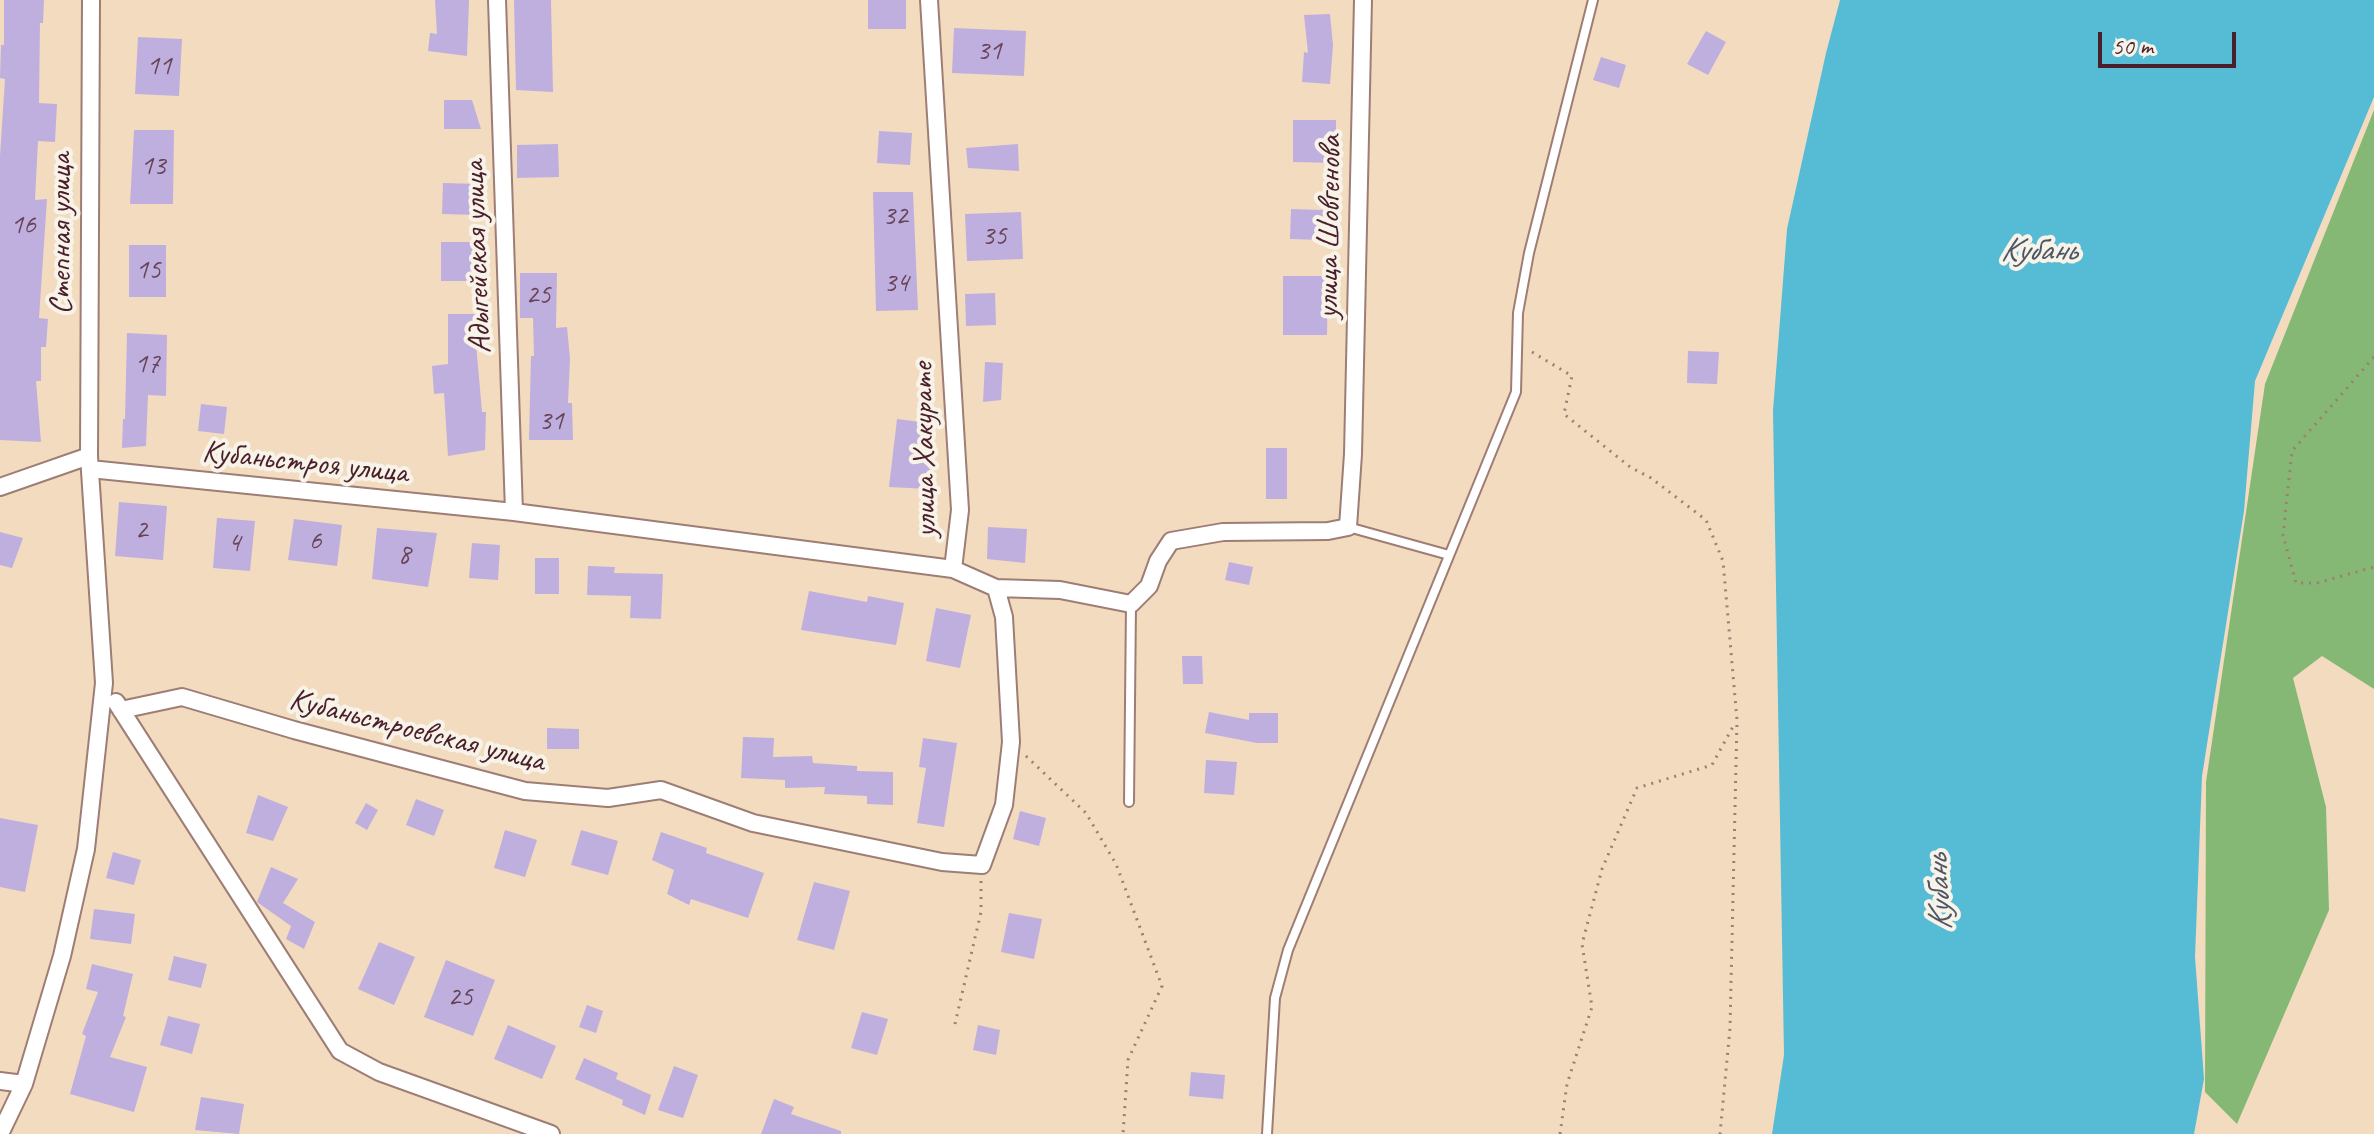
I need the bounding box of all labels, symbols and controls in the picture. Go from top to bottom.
scale bar [2102,16,2240,66]
text: 50 m [2112,31,2153,61]
house number: 31 [976,35,1002,69]
house number: 11 [146,50,172,84]
street label: улица Шовгенова [1309,135,1351,319]
house number: 13 [140,150,166,184]
street label: Степная улица [43,153,81,315]
street label: Адыгейская улица [455,160,501,354]
house number: 32 [882,200,908,234]
house number: 16 [10,209,36,243]
house number: 35 [981,220,1007,254]
water label: Кубань [2000,231,2076,271]
house number: 15 [135,254,161,288]
house number: 34 [883,267,909,301]
house number: 25 [525,279,551,313]
house number: 17 [134,348,160,382]
street label: улица Хакурате [904,362,946,538]
house number: 31 [538,405,564,439]
street label: Кубаньстроя улица [200,433,410,493]
house number: 2 [135,514,147,548]
house number: 6 [309,525,321,559]
house number: 4 [228,527,240,561]
house number: 8 [398,539,410,573]
street label: Кубаньстроевская улица [285,681,549,781]
water label: Кубань [1918,854,1962,932]
house number: 25 [447,981,473,1015]

